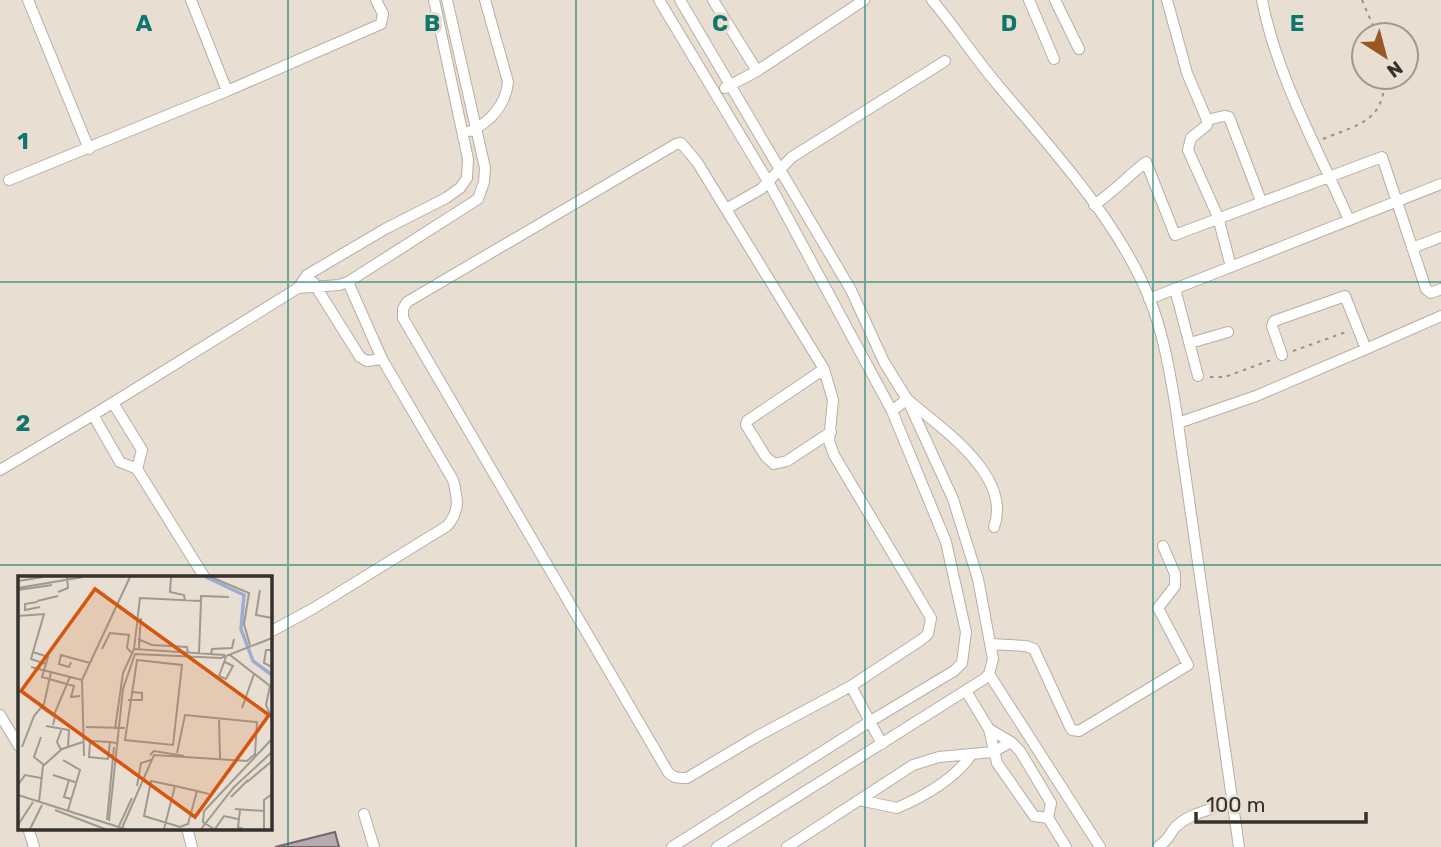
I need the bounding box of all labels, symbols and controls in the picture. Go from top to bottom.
text: A [136,9,153,37]
text: B [424,9,440,37]
text: C [712,9,728,37]
text: D [1001,9,1017,37]
text: E [1290,9,1304,37]
north arrow [1350,21,1420,91]
text: N [1382,56,1407,83]
text: 1 [17,127,29,155]
text: 2 [16,409,30,437]
inset map [18,576,271,830]
scale bar [1196,780,1366,824]
text: 100 m [1206,792,1265,817]

